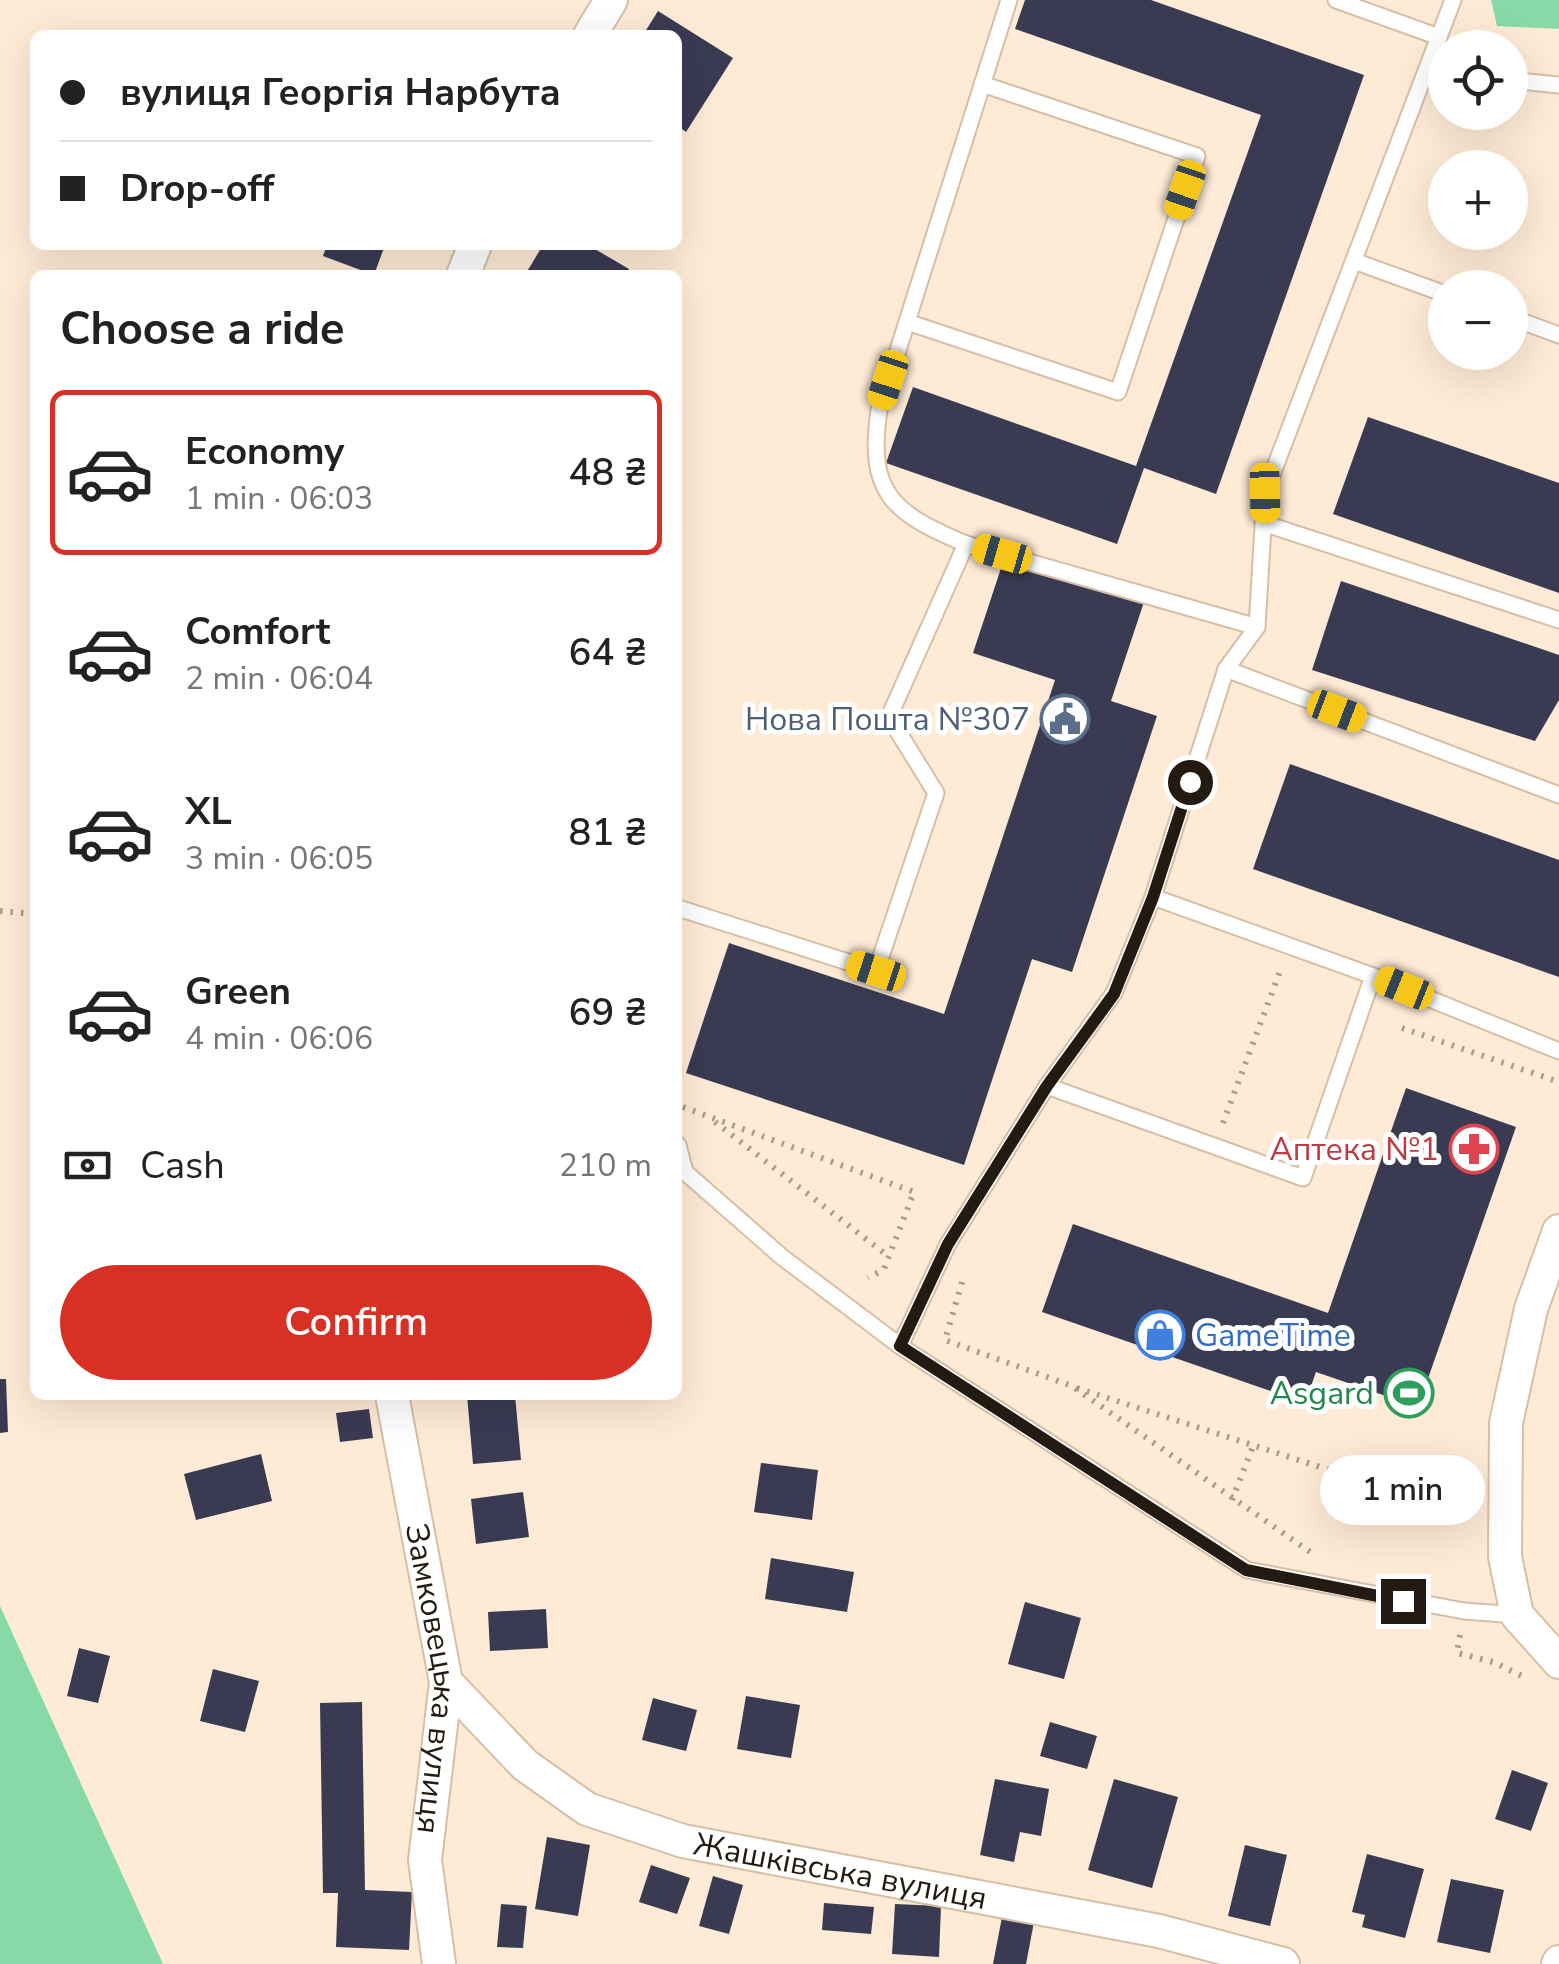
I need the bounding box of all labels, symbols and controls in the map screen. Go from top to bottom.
map controls [1428,30,1528,370]
button: locate [1428,30,1528,130]
text: вулиця Георгія Нарбута [120,67,561,118]
button: + [1428,150,1528,250]
car [1161,157,1209,223]
text: Drop-off [120,163,274,214]
button: − [1428,270,1528,370]
text: Choose a ride [60,299,345,360]
car [864,347,912,413]
text: Economy [185,426,344,477]
icon: car [65,428,155,518]
text: 48 ₴ [569,447,647,498]
car [1249,463,1281,523]
text: 1 min · 06:03 [185,477,373,520]
car [969,531,1035,577]
text: Comfort [185,606,330,657]
icon: car [65,608,155,698]
text: 64 ₴ [569,627,647,678]
text: 2 min · 06:04 [185,657,373,700]
car [1304,686,1370,736]
public building icon: Нова Пошта №307 [1039,693,1091,745]
place label: Нова Пошта №307 [745,698,1030,741]
route start [1168,760,1213,805]
text: XL [185,786,232,837]
icon: car [65,788,155,878]
text: 81 ₴ [569,807,647,858]
text: 3 min · 06:05 [185,837,373,880]
car [843,947,909,995]
car [1371,963,1437,1013]
text: Green [185,966,291,1017]
icon: car [65,968,155,1058]
text: 69 ₴ [569,987,647,1038]
text: 4 min · 06:06 [185,1017,373,1060]
pharmacy icon: Аптека №1 [1448,1123,1500,1175]
place label: Аптека №1 [1269,1128,1439,1171]
icon: cash [60,1138,115,1193]
text: Cash [140,1140,225,1191]
text: 210 m [559,1144,652,1187]
button: Confirm [60,1265,652,1380]
shop icon: GameTime [1134,1309,1186,1361]
place label: GameTime [1195,1314,1351,1357]
sports icon: Asgard [1383,1367,1435,1419]
place label: Asgard [1270,1372,1374,1415]
callout: 1 min [1320,1456,1486,1526]
text: 1 min [1362,1468,1443,1511]
street label: Замковецька вулиця [395,1520,467,1836]
route end [1381,1579,1426,1624]
street label: Жашківська вулиця [690,1823,990,1920]

